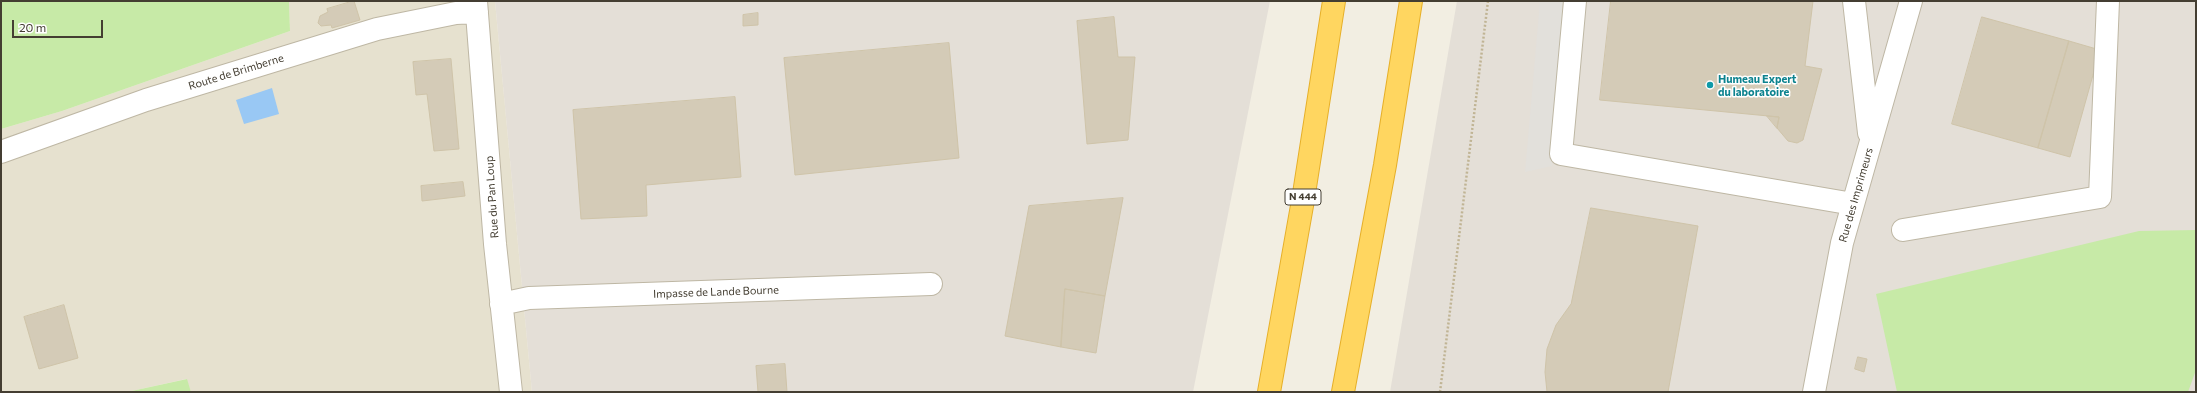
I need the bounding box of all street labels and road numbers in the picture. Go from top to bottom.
street label: Route de Brimberne [187,51,285,93]
street label: Rue des Imprimeurs [1836,146,1876,244]
street label: Rue du Pan Loup [483,155,501,239]
road number: N 444 [1285,189,1321,205]
street label: Impasse de Lande Bourne [653,283,779,301]

